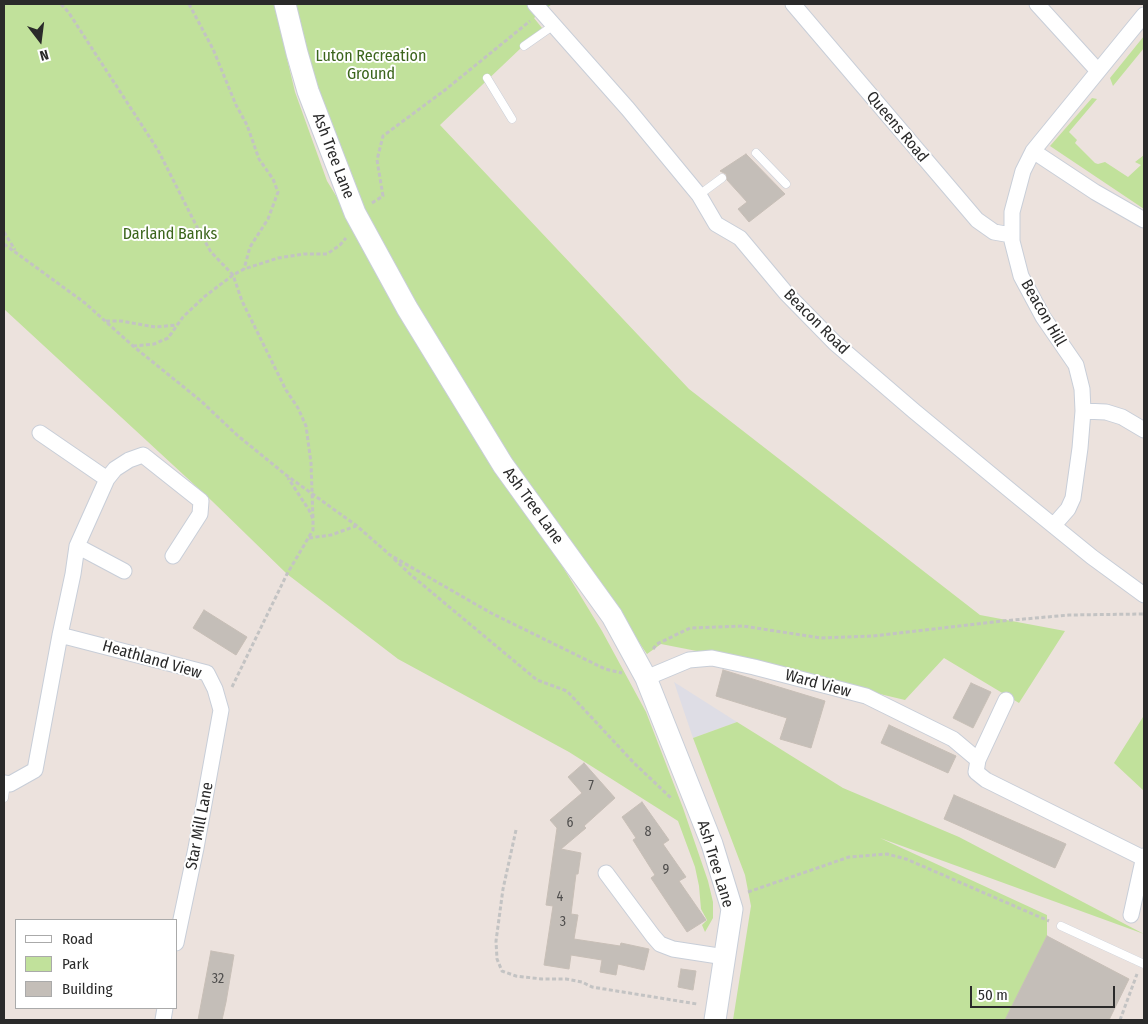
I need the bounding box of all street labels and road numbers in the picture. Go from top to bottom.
street label: Queens Road [862,88,932,166]
street label: Ash Tree Lane [308,110,358,202]
street label: Beacon Hill [1016,276,1070,350]
street label: Beacon Road [779,285,853,359]
street label: Ash Tree Lane [499,464,567,548]
street label: Heathland View [100,637,204,683]
street label: Ward View [783,666,853,702]
street label: Star Mill Lane [182,780,218,872]
street label: Ash Tree Lane [693,818,737,910]

